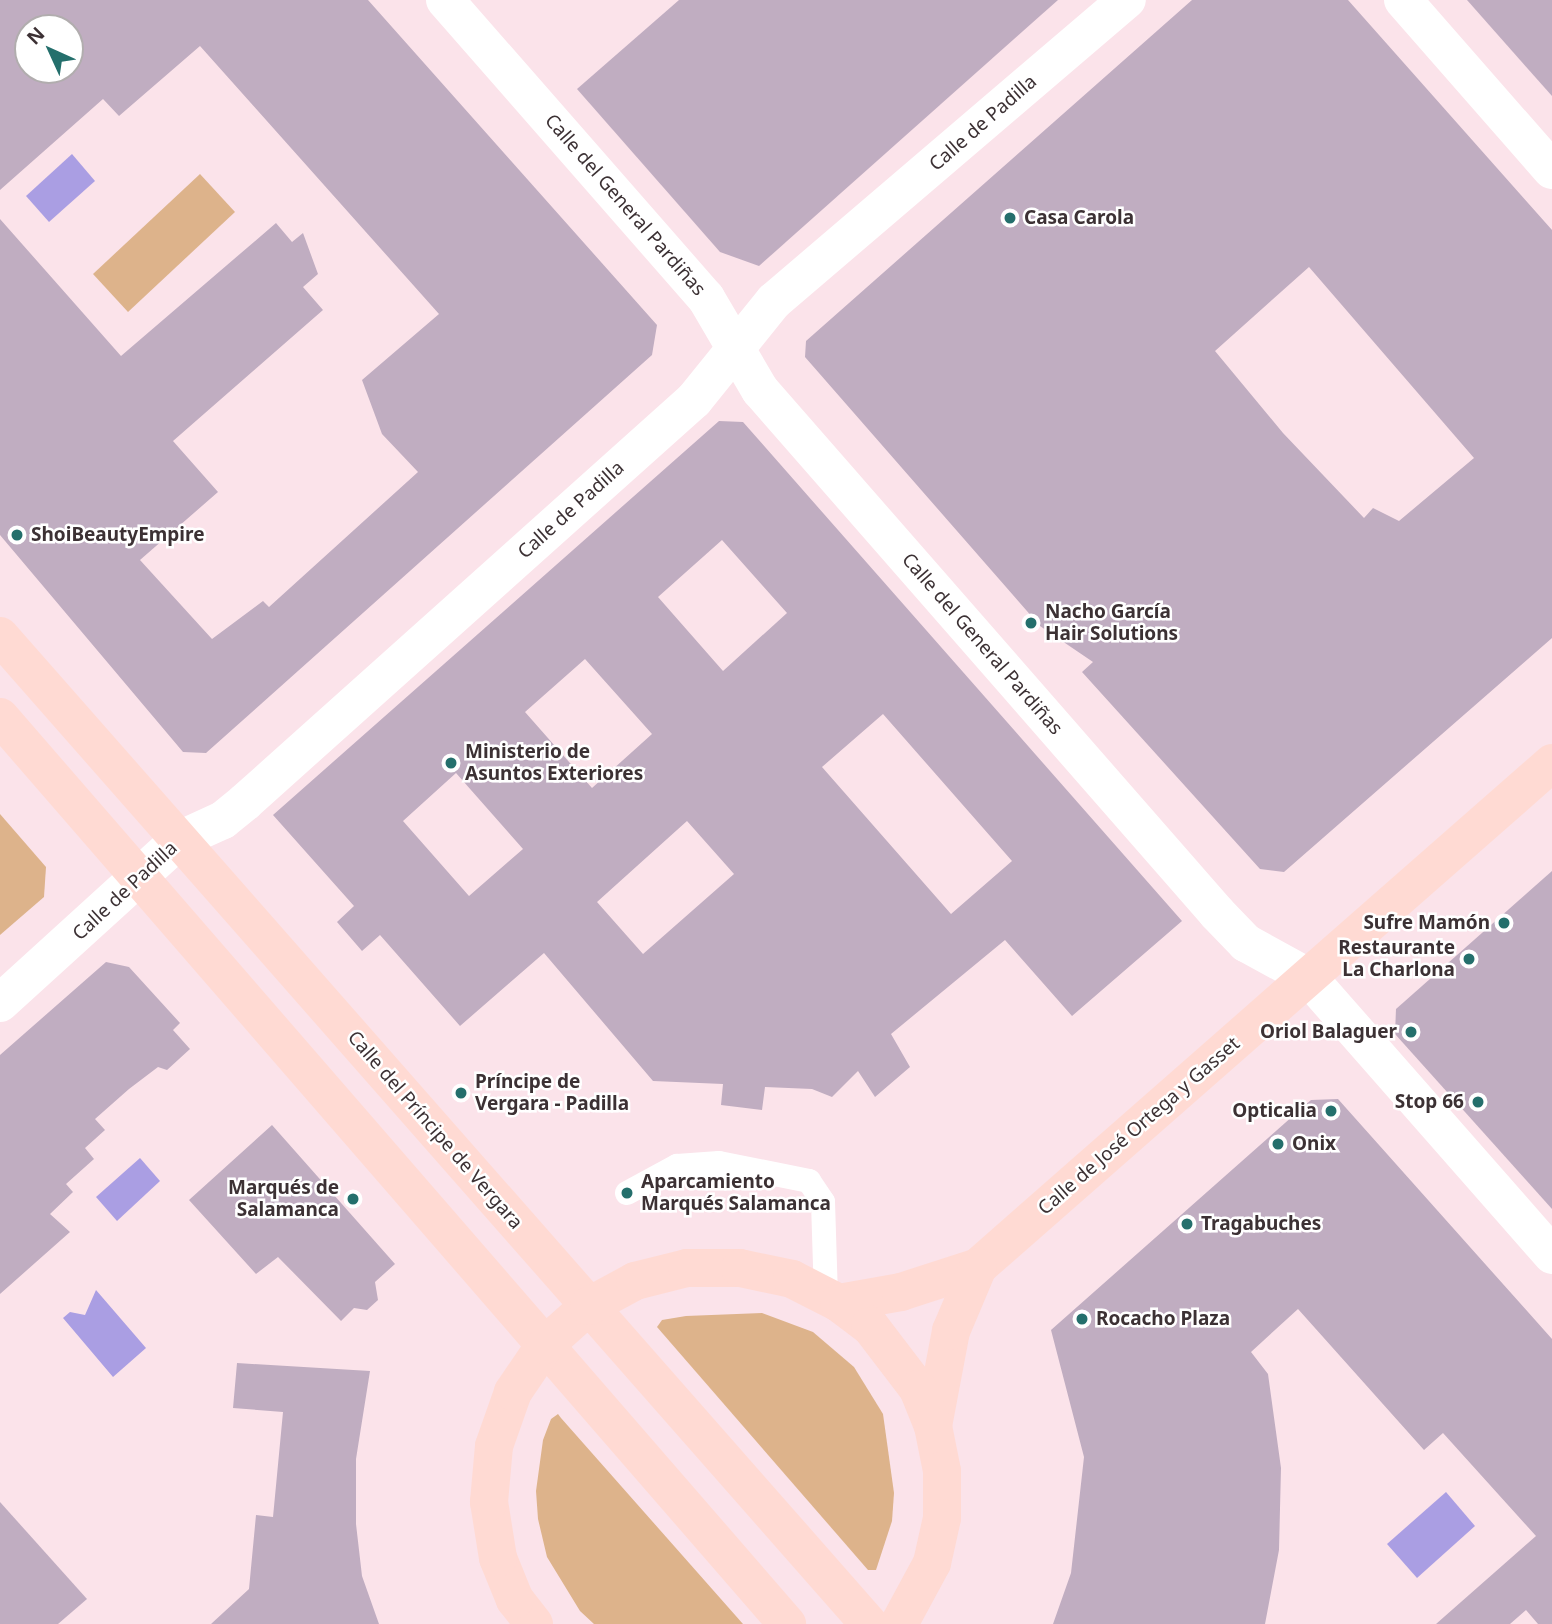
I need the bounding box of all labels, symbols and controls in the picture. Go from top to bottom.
north arrow [14,14,84,84]
text: N [21,21,50,50]
street label: Calle de Padilla [925,70,1041,176]
street label: Calle del General Pardiñas [540,110,710,300]
place label: Casa Carola [1024,207,1134,229]
marker: Casa Carola [1002,210,1018,226]
street label: Calle de Padilla [513,456,629,564]
place label: ShoiBeautyEmpire [31,524,204,546]
marker: ShoiBeautyEmpire [9,527,25,543]
street label: Calle del General Pardiñas [897,549,1067,739]
place label: Nacho García Hair Solutions [1045,601,1178,645]
marker: Nacho García Hair Solutions [1023,615,1039,631]
place label: Ministerio de Asuntos Exteriores [465,741,643,785]
marker: Ministerio de Asuntos Exteriores [443,755,459,771]
street label: Calle de Padilla [68,837,182,945]
place label: Sufre Mamón [1363,912,1490,934]
marker: Sufre Mamón [1496,915,1512,931]
place label: Restaurante La Charlona [1338,937,1455,981]
marker: Restaurante La Charlona [1461,951,1477,967]
place label: Oriol Balaguer [1260,1021,1397,1043]
marker: Oriol Balaguer [1403,1024,1419,1040]
street label: Calle del Príncipe de Vergara [343,1026,527,1234]
street label: Calle de José Ortega y Gasset [1034,1032,1244,1220]
place label: Príncipe de Vergara - Padilla [475,1071,629,1115]
marker: Príncipe de Vergara - Padilla [453,1085,469,1101]
place label: Stop 66 [1395,1091,1464,1113]
marker: Stop 66 [1470,1094,1486,1110]
place label: Opticalia [1232,1100,1317,1122]
marker: Opticalia [1323,1103,1339,1119]
place label: Onix [1292,1133,1336,1155]
marker: Onix [1270,1136,1286,1152]
place label: Aparcamiento Marqués Salamanca [641,1171,831,1215]
place label: Marqués de Salamanca [228,1177,339,1221]
marker: Aparcamiento Marqués Salamanca [619,1185,635,1201]
marker: Marqués de Salamanca [345,1191,361,1207]
place label: Tragabuches [1201,1213,1321,1235]
marker: Tragabuches [1179,1216,1195,1232]
place label: Rocacho Plaza [1096,1308,1230,1330]
marker: Rocacho Plaza [1074,1311,1090,1327]

